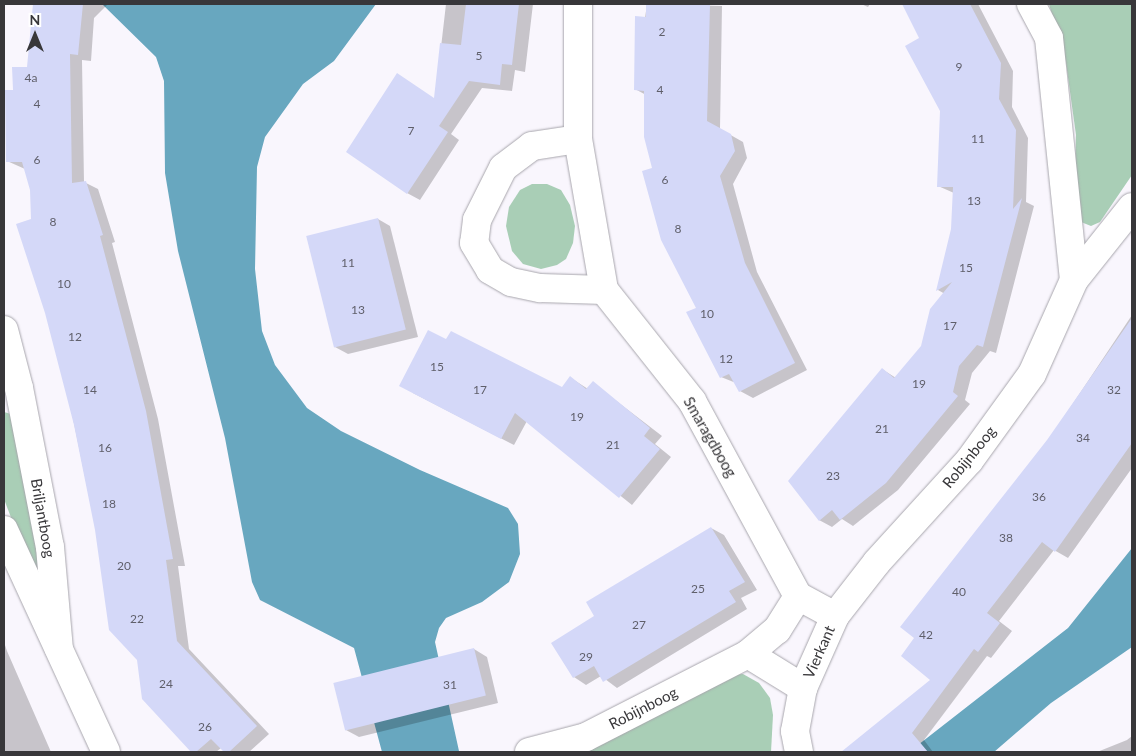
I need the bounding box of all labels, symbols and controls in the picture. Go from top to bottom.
north arrow [10,10,60,60]
text: N [30,11,40,28]
house number: 2 [659,25,665,39]
house number: 5 [476,49,482,63]
house number: 9 [956,60,962,74]
house number: 4a [25,71,37,85]
house number: 4 [657,83,663,97]
house number: 4 [34,97,40,111]
house number: 7 [408,124,414,138]
house number: 11 [971,132,985,146]
house number: 6 [34,153,40,167]
house number: 6 [662,173,668,187]
house number: 13 [967,194,981,208]
house number: 8 [50,215,56,229]
house number: 8 [675,222,681,236]
house number: 11 [341,256,355,270]
house number: 15 [959,261,973,275]
house number: 10 [57,277,71,291]
house number: 13 [351,303,365,317]
house number: 10 [700,307,714,321]
house number: 17 [943,319,957,333]
house number: 12 [68,330,82,344]
house number: 12 [719,352,733,366]
house number: 15 [430,360,444,374]
house number: 19 [912,377,926,391]
house number: 14 [83,383,97,397]
house number: 17 [473,383,487,397]
house number: 32 [1107,383,1121,397]
street label: Smaragdboog [680,394,740,480]
house number: 19 [570,410,584,424]
house number: 21 [875,422,889,436]
street label: Robijnboog [939,422,999,492]
house number: 34 [1076,431,1090,445]
house number: 21 [606,438,620,452]
house number: 16 [98,441,112,455]
house number: 23 [826,469,840,483]
street label: Briljantboog [27,477,59,559]
house number: 36 [1032,490,1046,504]
house number: 18 [102,497,116,511]
house number: 38 [999,531,1013,545]
house number: 20 [117,559,131,573]
house number: 25 [691,582,705,596]
house number: 40 [952,585,966,599]
house number: 22 [130,612,144,626]
house number: 27 [632,618,646,632]
street label: Vierkant [799,623,839,681]
house number: 42 [919,628,933,642]
house number: 29 [579,650,593,664]
house number: 24 [159,677,173,691]
house number: 31 [443,678,457,692]
street label: Robijnboog [606,683,680,733]
house number: 26 [198,720,212,734]

